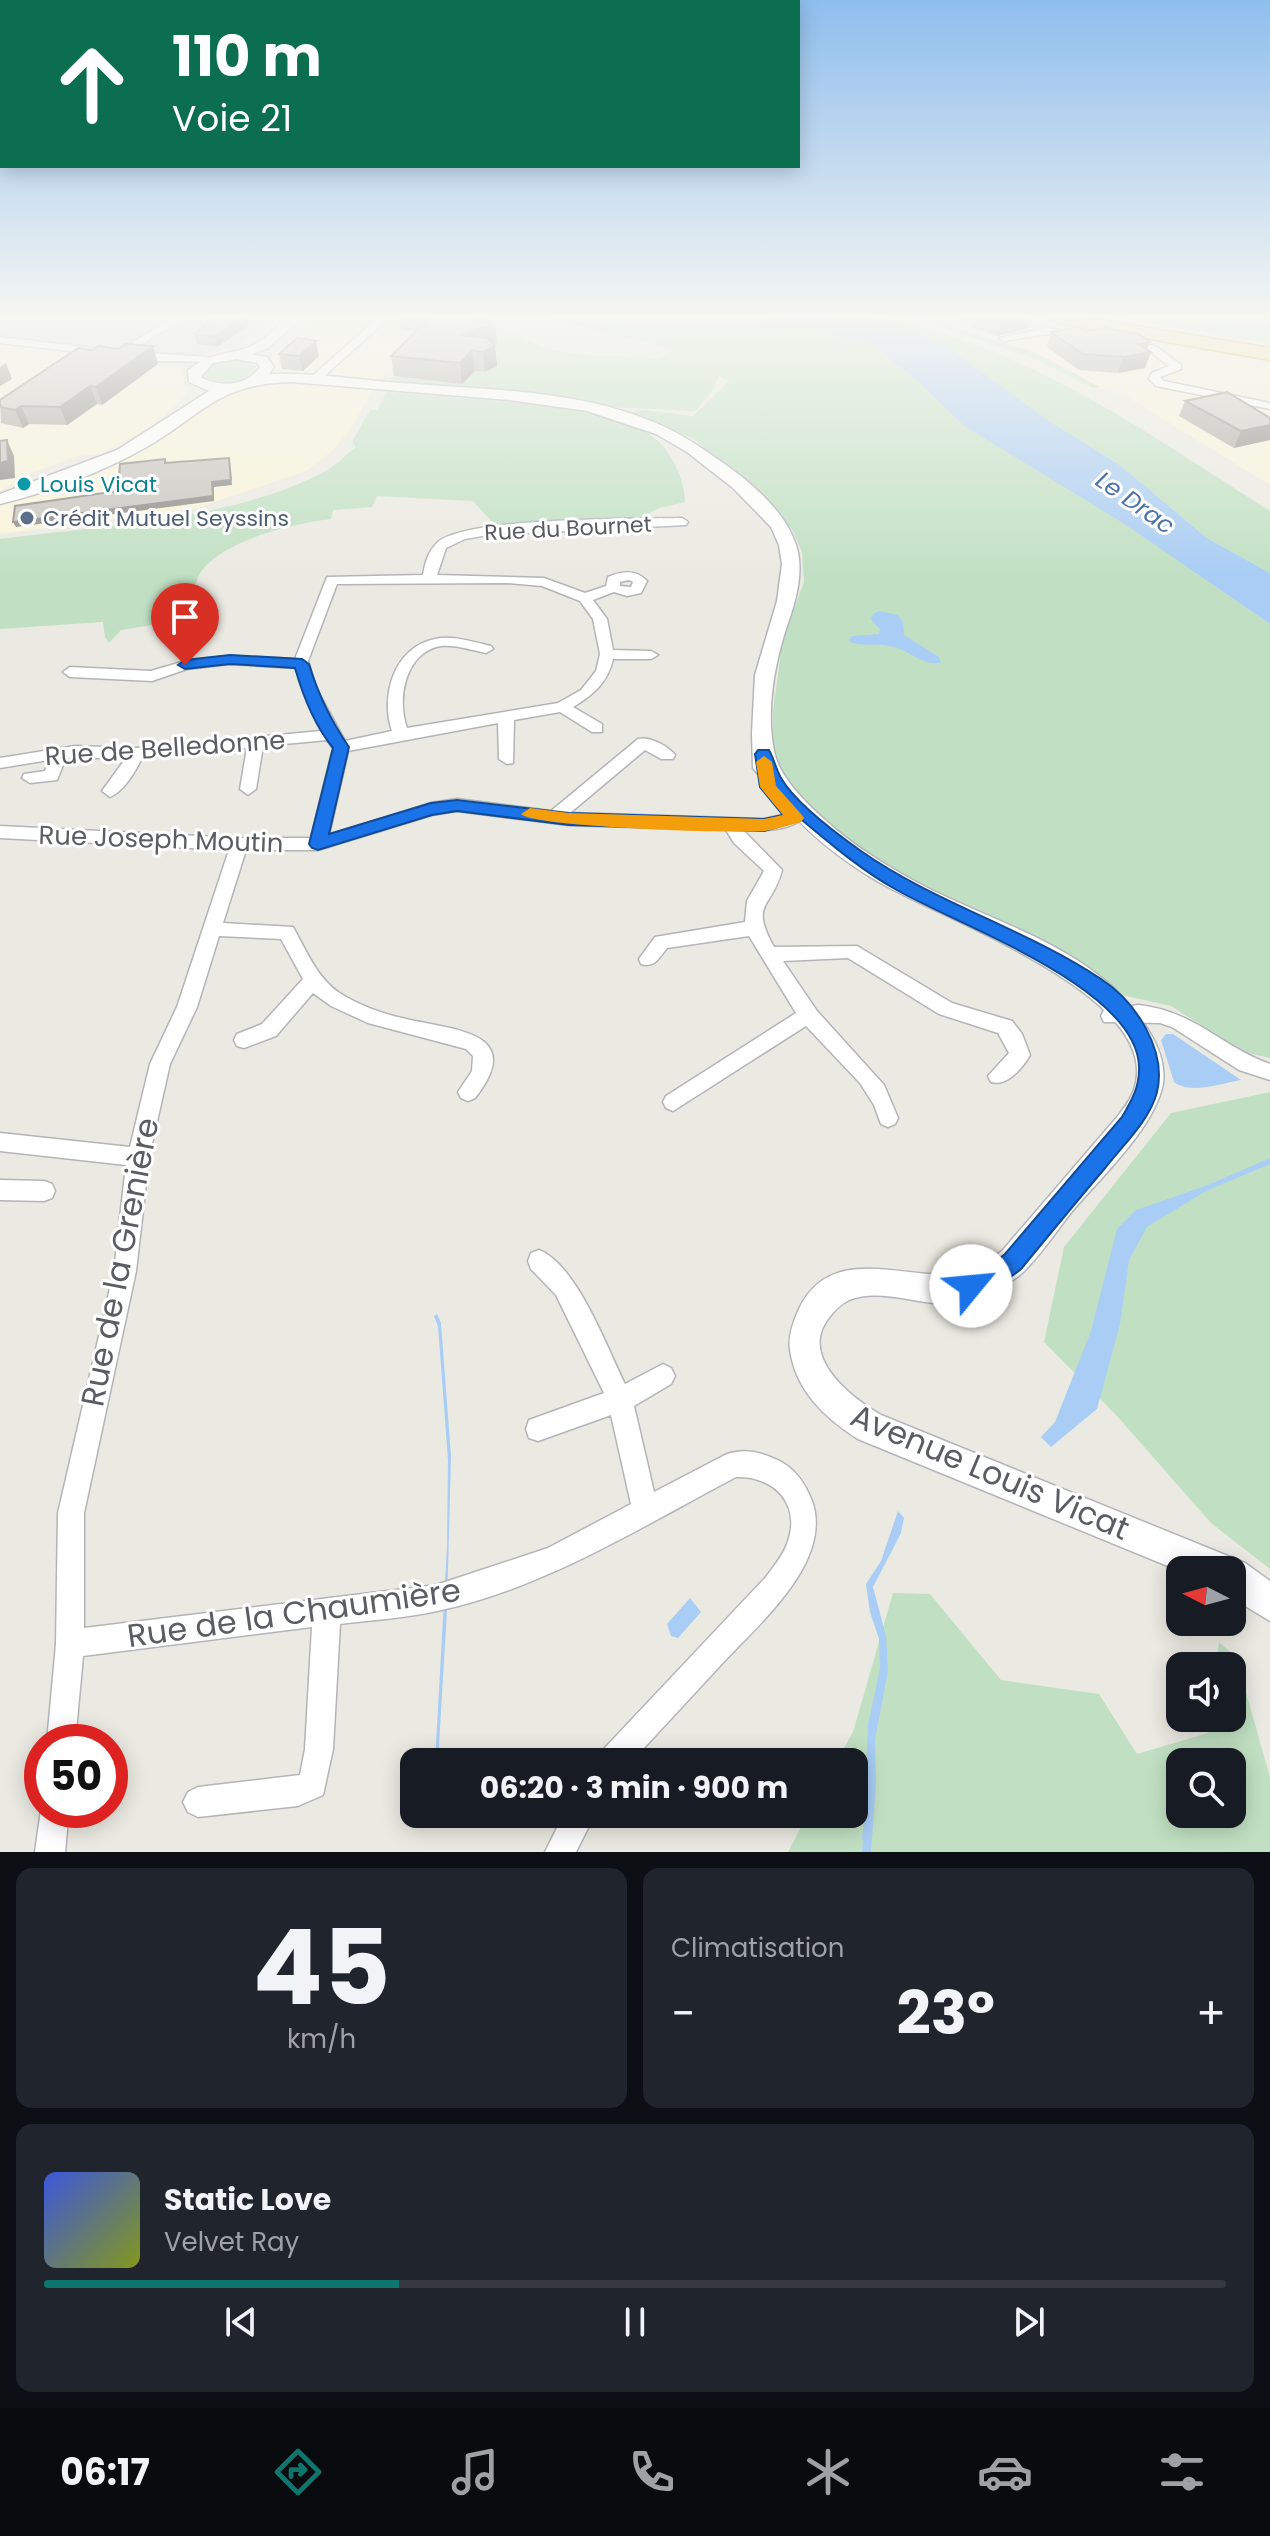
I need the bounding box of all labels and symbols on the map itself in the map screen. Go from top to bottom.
water label: Le Drac [1089,464,1181,542]
place label: Louis Vicat [40,469,157,500]
marker: Louis Vicat [15,475,33,493]
place label: Crédit Mutuel Seyssins [43,503,289,534]
marker: Crédit Mutuel Seyssins [18,509,36,527]
street label: Rue du Bournet [484,509,652,548]
pin [151,583,219,665]
street label: Rue de Belledonne [44,722,286,774]
street label: Rue Joseph Moutin [38,817,284,861]
street label: Rue de la Grenière [69,1114,170,1410]
position arrow [929,1244,1013,1328]
street label: Avenue Louis Vicat [844,1392,1137,1551]
north arrow [1166,1556,1246,1636]
street label: Rue de la Chaumière [124,1567,463,1658]
speed limit sign: 50 [24,1724,128,1828]

